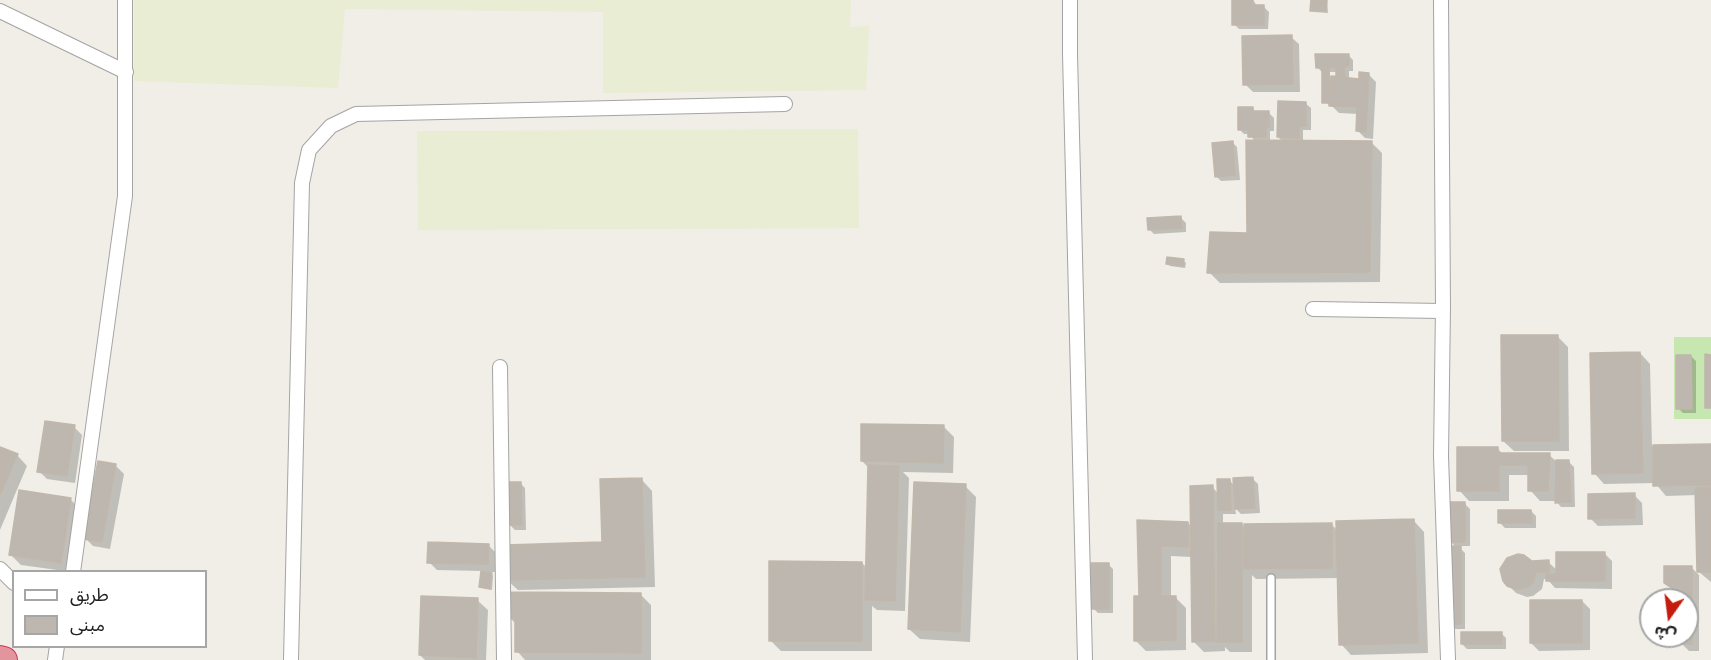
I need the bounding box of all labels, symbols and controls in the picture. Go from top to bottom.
legend [12,570,207,648]
text: طريق [70,584,109,605]
north arrow [1639,588,1699,648]
text: مبنى [70,614,105,635]
text: ش [1652,622,1678,646]

